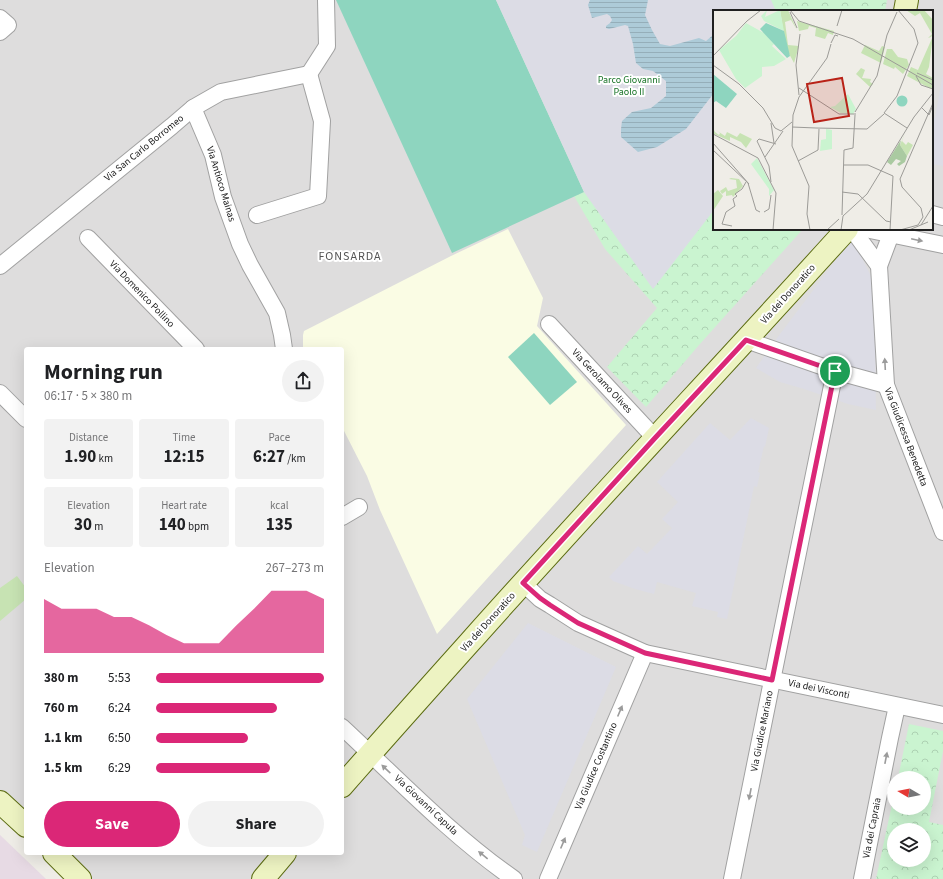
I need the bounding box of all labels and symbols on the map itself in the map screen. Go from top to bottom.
inset map [713,10,933,230]
park label: Parco Giovanni Paolo II [598,73,660,99]
street label: Via San Carlo Borromeo [101,111,187,185]
street label: Via Antioco Mainas [203,145,239,223]
one-way arrow [911,237,923,243]
district label: FONSARDA [318,248,382,265]
street label: Via Domenico Pollino [106,257,178,331]
street label: Via dei Donoratico [757,261,819,327]
street label: Via Gerolamo Olives [568,346,636,416]
pin [818,354,852,388]
one-way arrow [881,358,888,370]
street label: Via Giudicessa Benedetta [881,386,931,488]
street label: Via dei Donoratico [457,589,519,655]
street label: Via dei Visconti [787,676,851,702]
street label: Via Giudice Mariano [747,689,777,773]
one-way arrow [617,705,623,717]
street label: Via Giudice Costantino [571,720,621,812]
one-way arrow [883,752,889,765]
one-way arrow [381,764,391,773]
north arrow [887,771,931,815]
street label: Via Giovanni Capula [391,772,461,838]
one-way arrow [746,787,752,800]
street label: Via dei Capraia [859,796,885,860]
one-way arrow [560,838,566,849]
one-way arrow [477,851,488,860]

